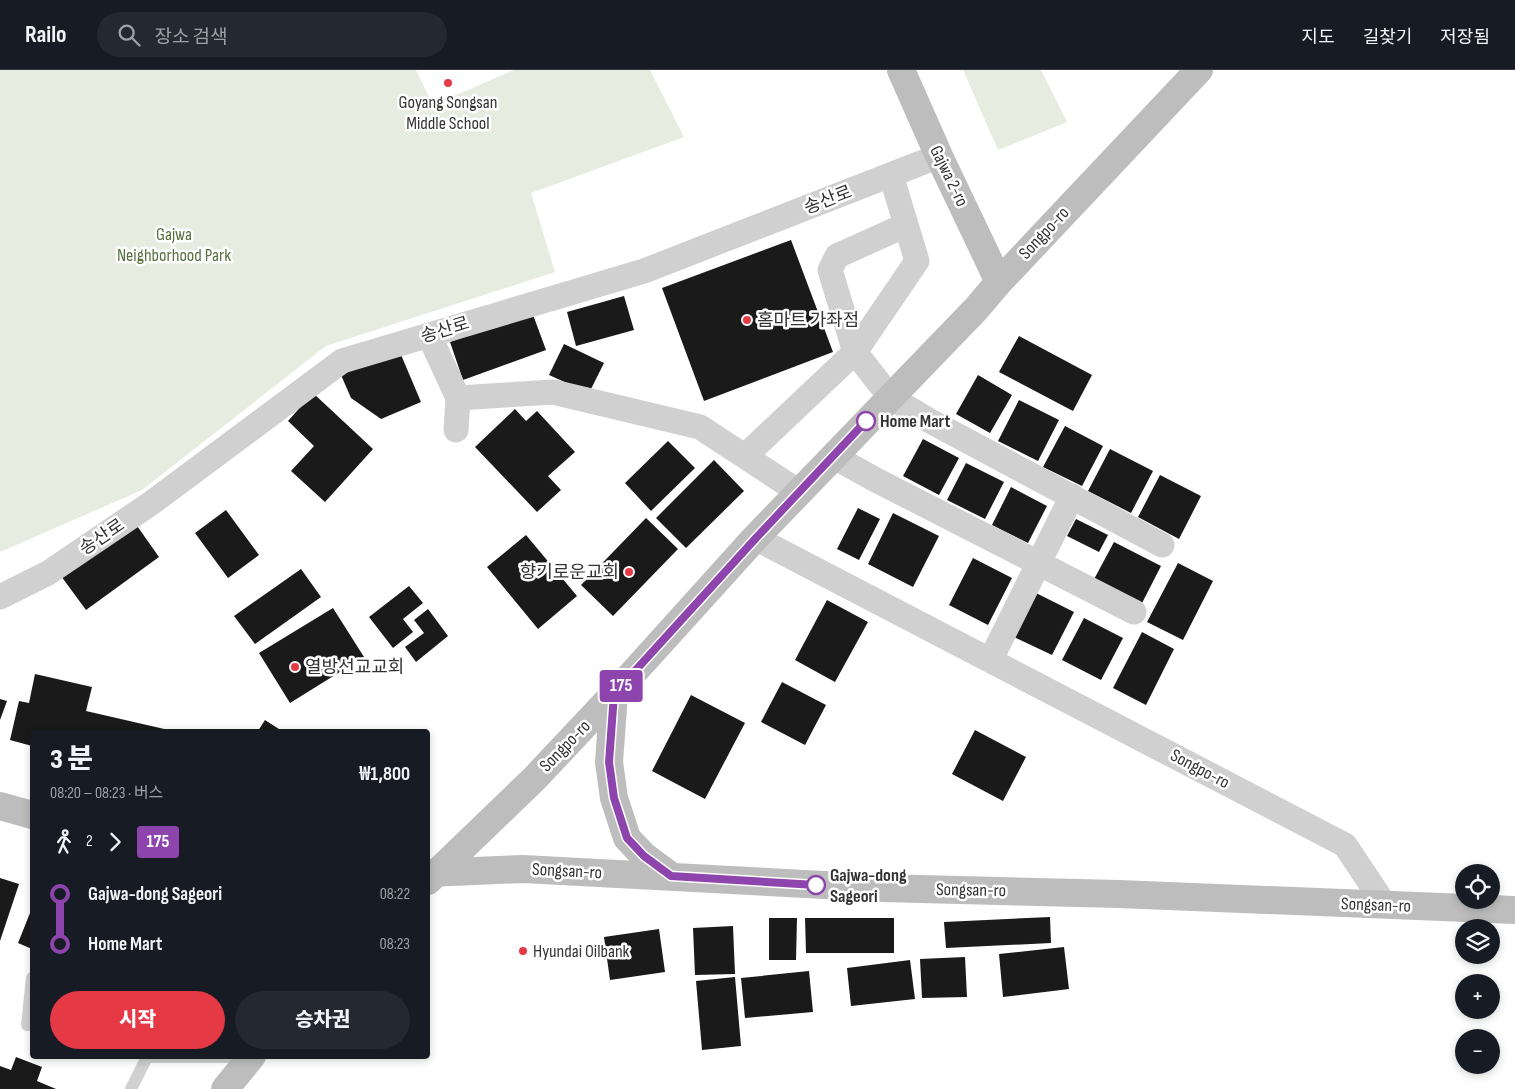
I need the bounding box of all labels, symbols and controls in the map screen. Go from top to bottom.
search box [97,12,447,57]
text: Railo [25,20,67,49]
icon: search [115,21,143,49]
text: 장소 검색 [155,26,228,49]
text: 지도 [1302,27,1335,48]
text: 길찾기 [1363,27,1412,48]
text: 저장됨 [1440,27,1490,48]
marker: Goyang Songsan Middle School [442,77,454,89]
place label: Goyang Songsan Middle School [399,92,497,134]
street label: Gajwa 2-ro [925,142,973,210]
street label: 송산로 [801,181,855,219]
street label: Songpo-ro [1015,202,1073,264]
park label: Gajwa Neighborhood Park [117,224,231,266]
place label: 홈마트 가좌점 [757,310,859,331]
street label: 송산로 [418,313,472,347]
marker: 홈마트 가좌점 [741,314,753,326]
marker: Home Mart [856,411,876,431]
place label: Home Mart [880,411,950,432]
street label: 송산로 [76,514,128,560]
place label: 향기로운교회 [520,562,619,583]
marker: 향기로운교회 [623,566,635,578]
place label: 열방선교교회 [305,657,404,678]
marker: 열방선교교회 [289,661,301,673]
line badge: 175 [592,670,650,702]
text: 175 [610,675,632,696]
street label: Songpo-ro [535,716,595,776]
text: 3 분 [50,743,93,776]
street label: Songpo-ro [1167,745,1233,793]
text: ₩1,800 [359,763,410,786]
text: 08:20 – 08:23 · 버스 [50,784,163,803]
icon: walk [50,828,78,856]
icon: forward [101,828,129,856]
text: 175 [147,831,169,852]
text: 2 [86,832,93,851]
street label: Songsan-ro [531,859,603,883]
map controls [1455,864,1500,1074]
button: locate [1455,864,1500,909]
place label: Gajwa-dong Sageori [830,865,907,907]
marker: Gajwa-dong Sageori [806,875,826,895]
street label: Songsan-ro [936,879,1006,901]
text: Gajwa-dong Sageori [88,883,222,906]
text: 08:22 [380,885,410,904]
street label: Songsan-ro [1341,893,1411,917]
button: layers [1455,919,1500,964]
text: Home Mart [88,933,162,956]
text: 08:23 [380,935,410,954]
place label: Hyundai Oilbank [533,941,630,962]
marker: Hyundai Oilbank [517,945,529,957]
button: + [1455,974,1500,1019]
button: 시작 [50,991,225,1049]
button: 승차권 [235,991,410,1049]
button: − [1455,1029,1500,1074]

